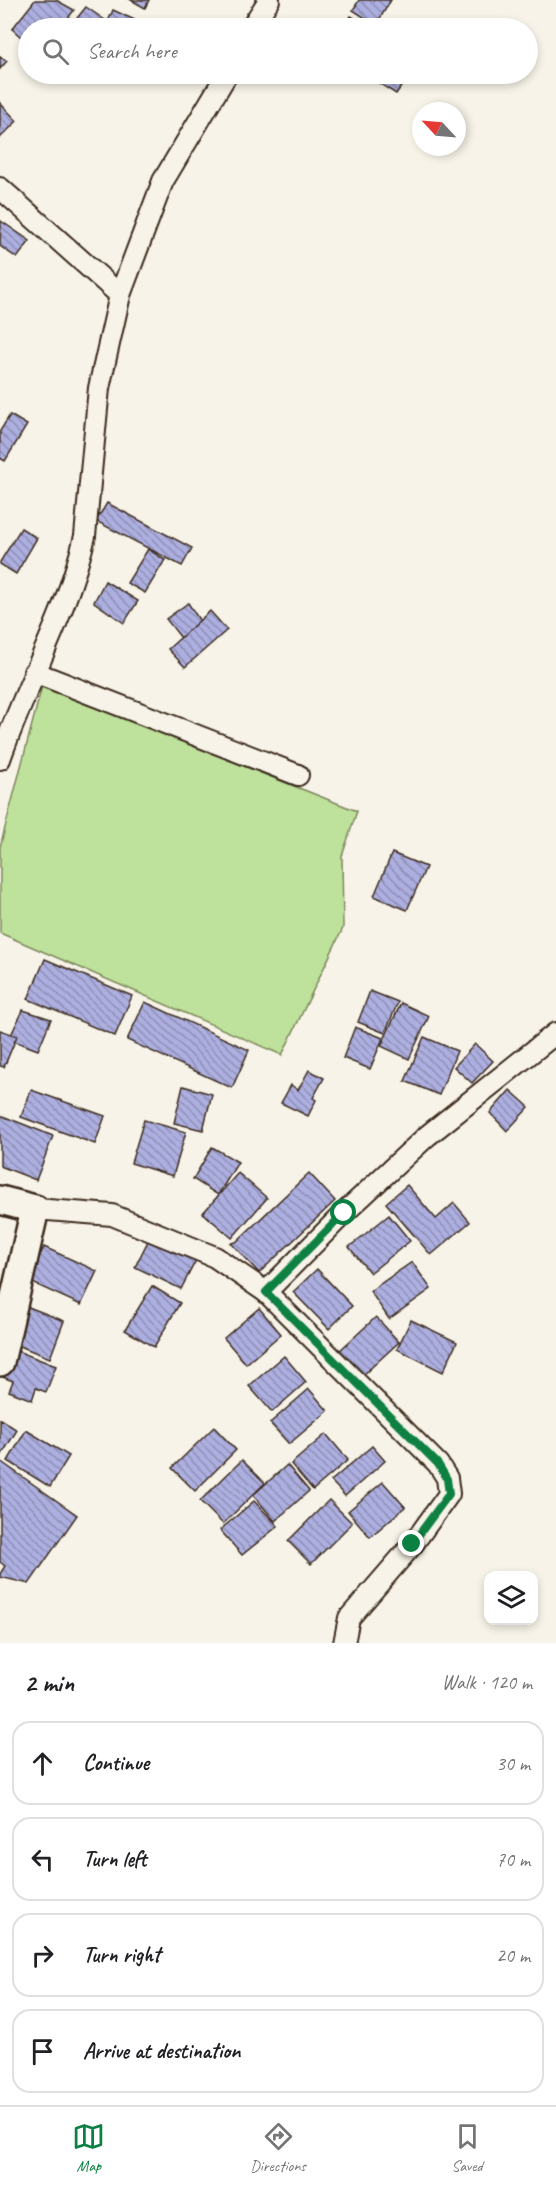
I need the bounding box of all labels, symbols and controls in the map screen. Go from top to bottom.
search box [18,18,538,84]
icon: search [39,35,72,68]
text: Search here [87,37,177,65]
north arrow [412,102,466,156]
route start [330,1199,356,1225]
route end [398,1530,424,1556]
map controls [484,1571,538,1625]
button: layers [484,1571,538,1625]
text: 2 min [24,1666,74,1699]
text: Walk · 120 m [442,1670,532,1695]
icon: ahead [26,1747,59,1780]
text: Continue [83,1749,149,1777]
text: 30 m [496,1751,530,1776]
icon: left [26,1843,59,1876]
text: Turn left [83,1845,147,1873]
text: 70 m [496,1847,530,1872]
icon: right [26,1939,59,1972]
text: Turn right [83,1941,160,1969]
text: 20 m [496,1943,530,1968]
icon: arrive [26,2035,59,2068]
text: Arrive at destination [83,2037,240,2065]
tab: Map [72,2120,105,2176]
tab: Directions [250,2120,306,2176]
tab: Saved [451,2120,484,2176]

